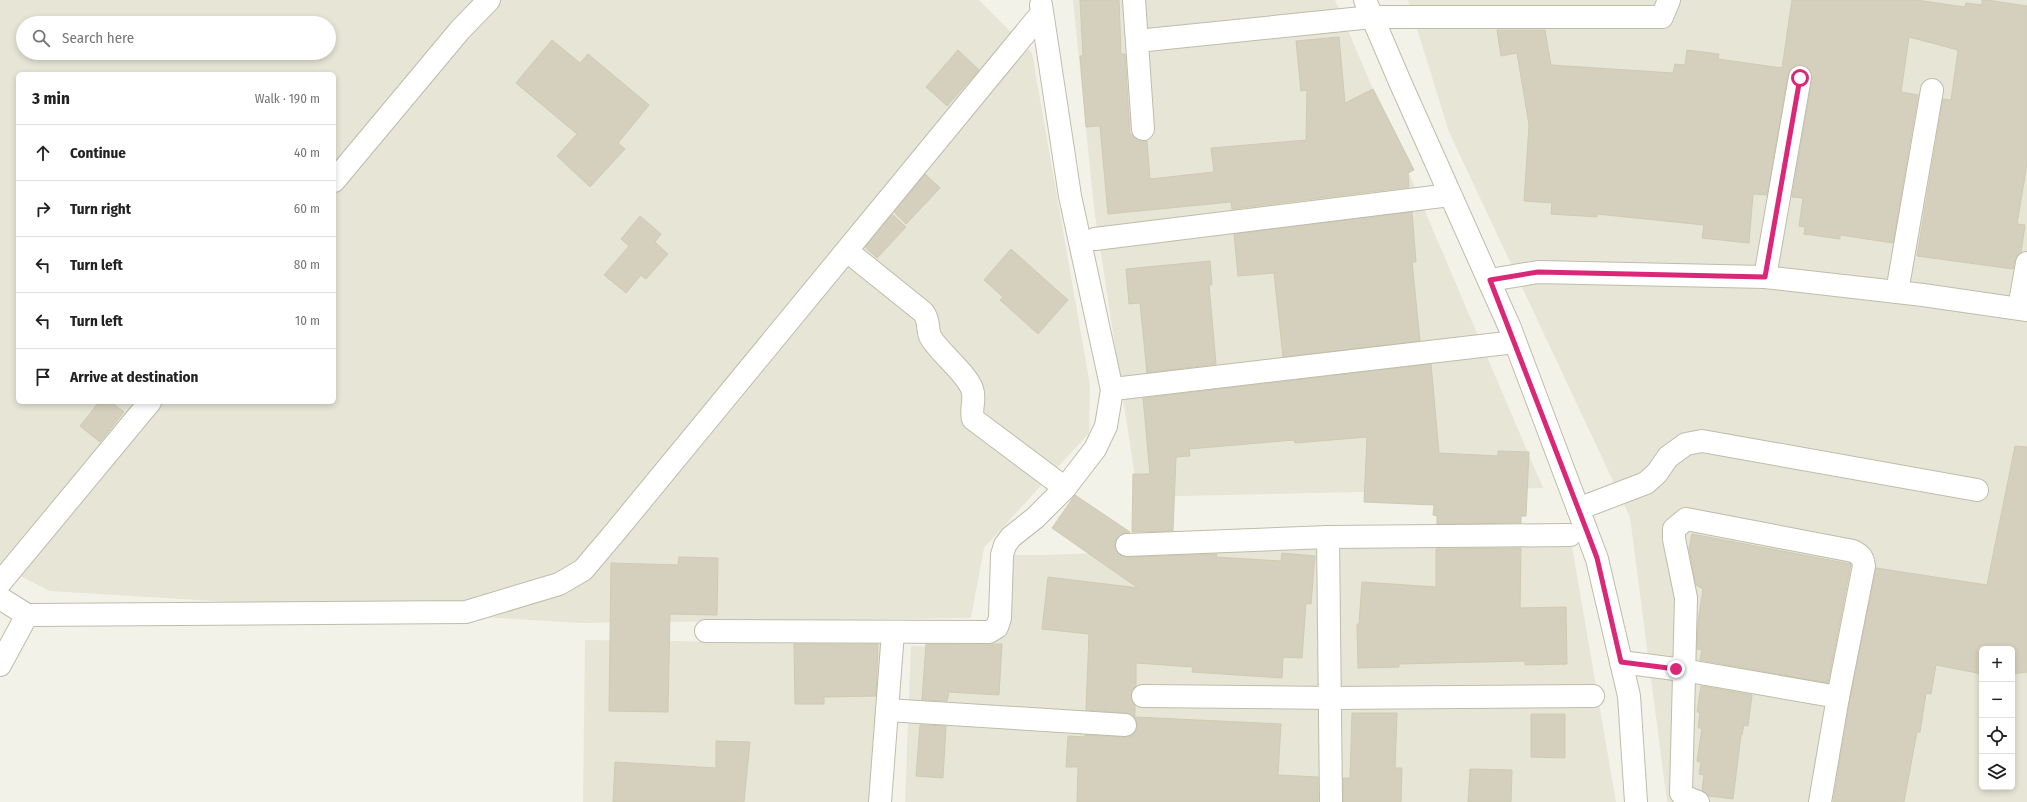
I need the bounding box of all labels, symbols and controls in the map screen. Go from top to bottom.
search box [16,16,336,60]
icon: search [30,27,52,49]
text: Search here [62,29,134,47]
route start [1791,69,1809,87]
text: 3 min [32,88,70,109]
text: Walk · 190 m [255,91,320,106]
icon: ahead [32,142,54,164]
text: Continue [70,144,126,162]
text: 40 m [294,145,320,160]
icon: right [32,198,54,220]
text: Turn right [70,200,131,218]
text: 60 m [294,201,320,216]
icon: left [32,254,54,276]
text: Turn left [70,256,123,274]
text: 80 m [294,257,320,272]
icon: left [32,310,54,332]
text: Turn left [70,312,123,330]
text: 10 m [295,313,320,328]
icon: arrive [32,366,54,388]
text: Arrive at destination [70,368,198,386]
map controls [1979,646,2015,790]
button: + [1979,646,2015,682]
route end [1667,660,1685,678]
button: − [1979,682,2015,718]
button: locate [1979,718,2015,754]
button: layers [1979,754,2015,790]

